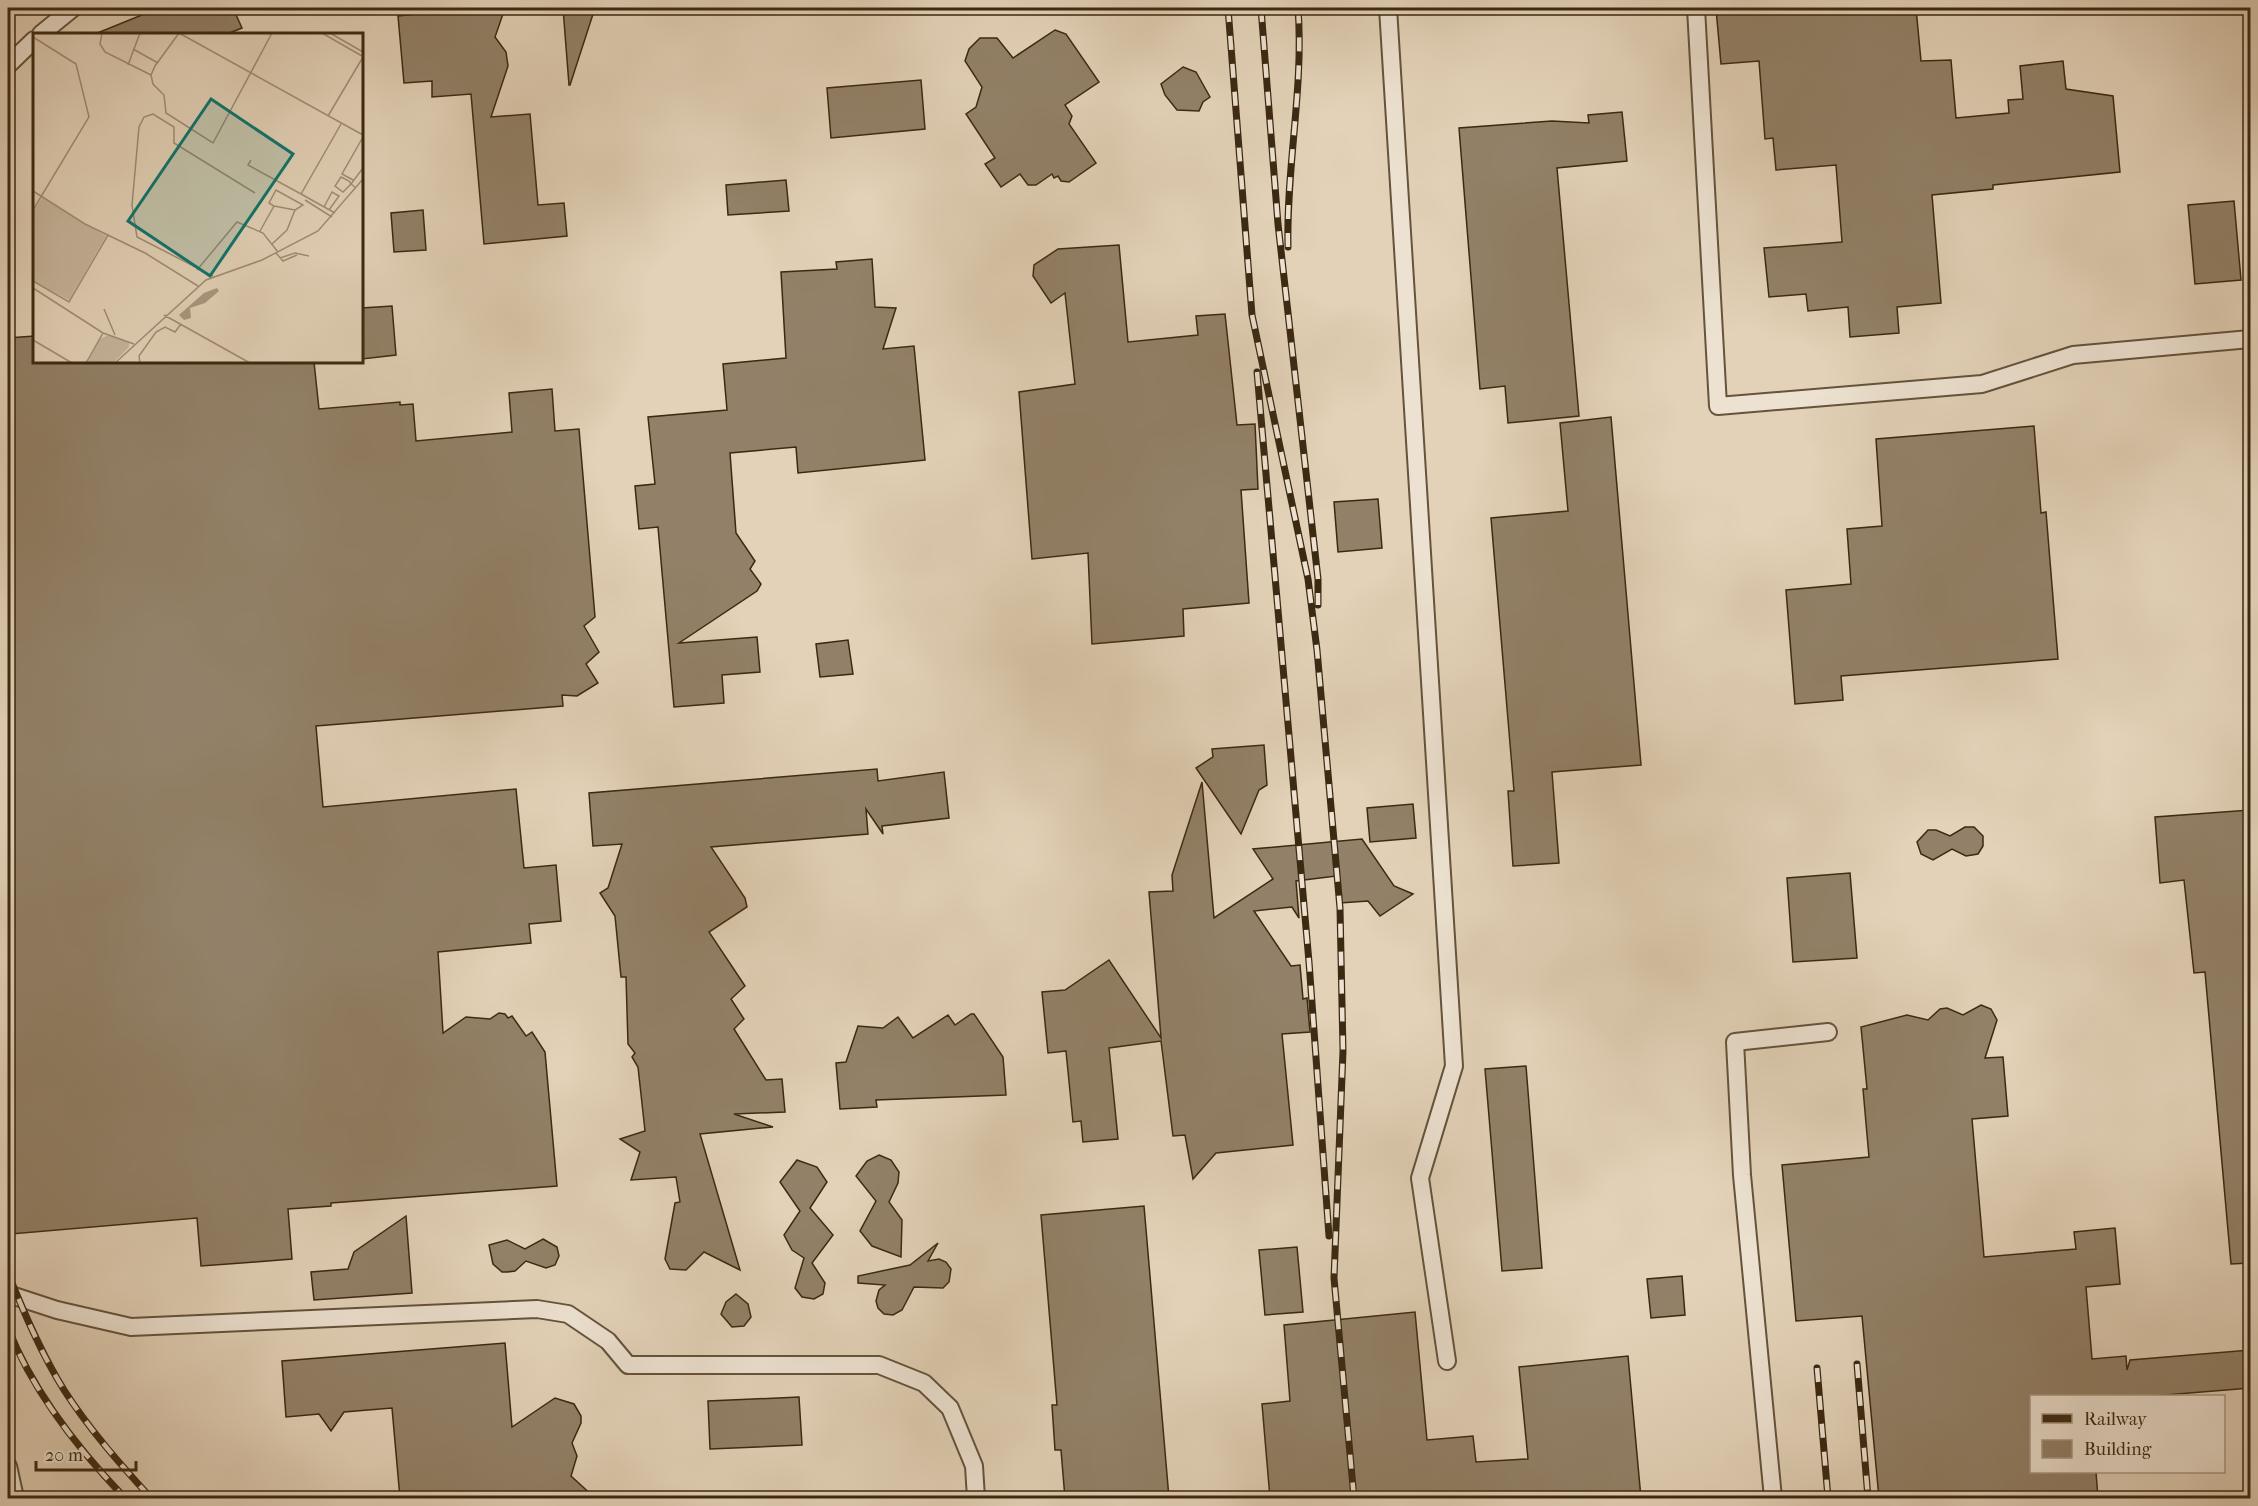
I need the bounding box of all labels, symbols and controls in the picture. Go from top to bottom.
inset map [33,33,363,363]
legend [2030,1395,2225,1473]
text: Railway [2084,1409,2148,1430]
scale bar [36,1434,136,1472]
text: Building [2084,1439,2152,1460]
text: 20 m [45,1445,83,1466]

